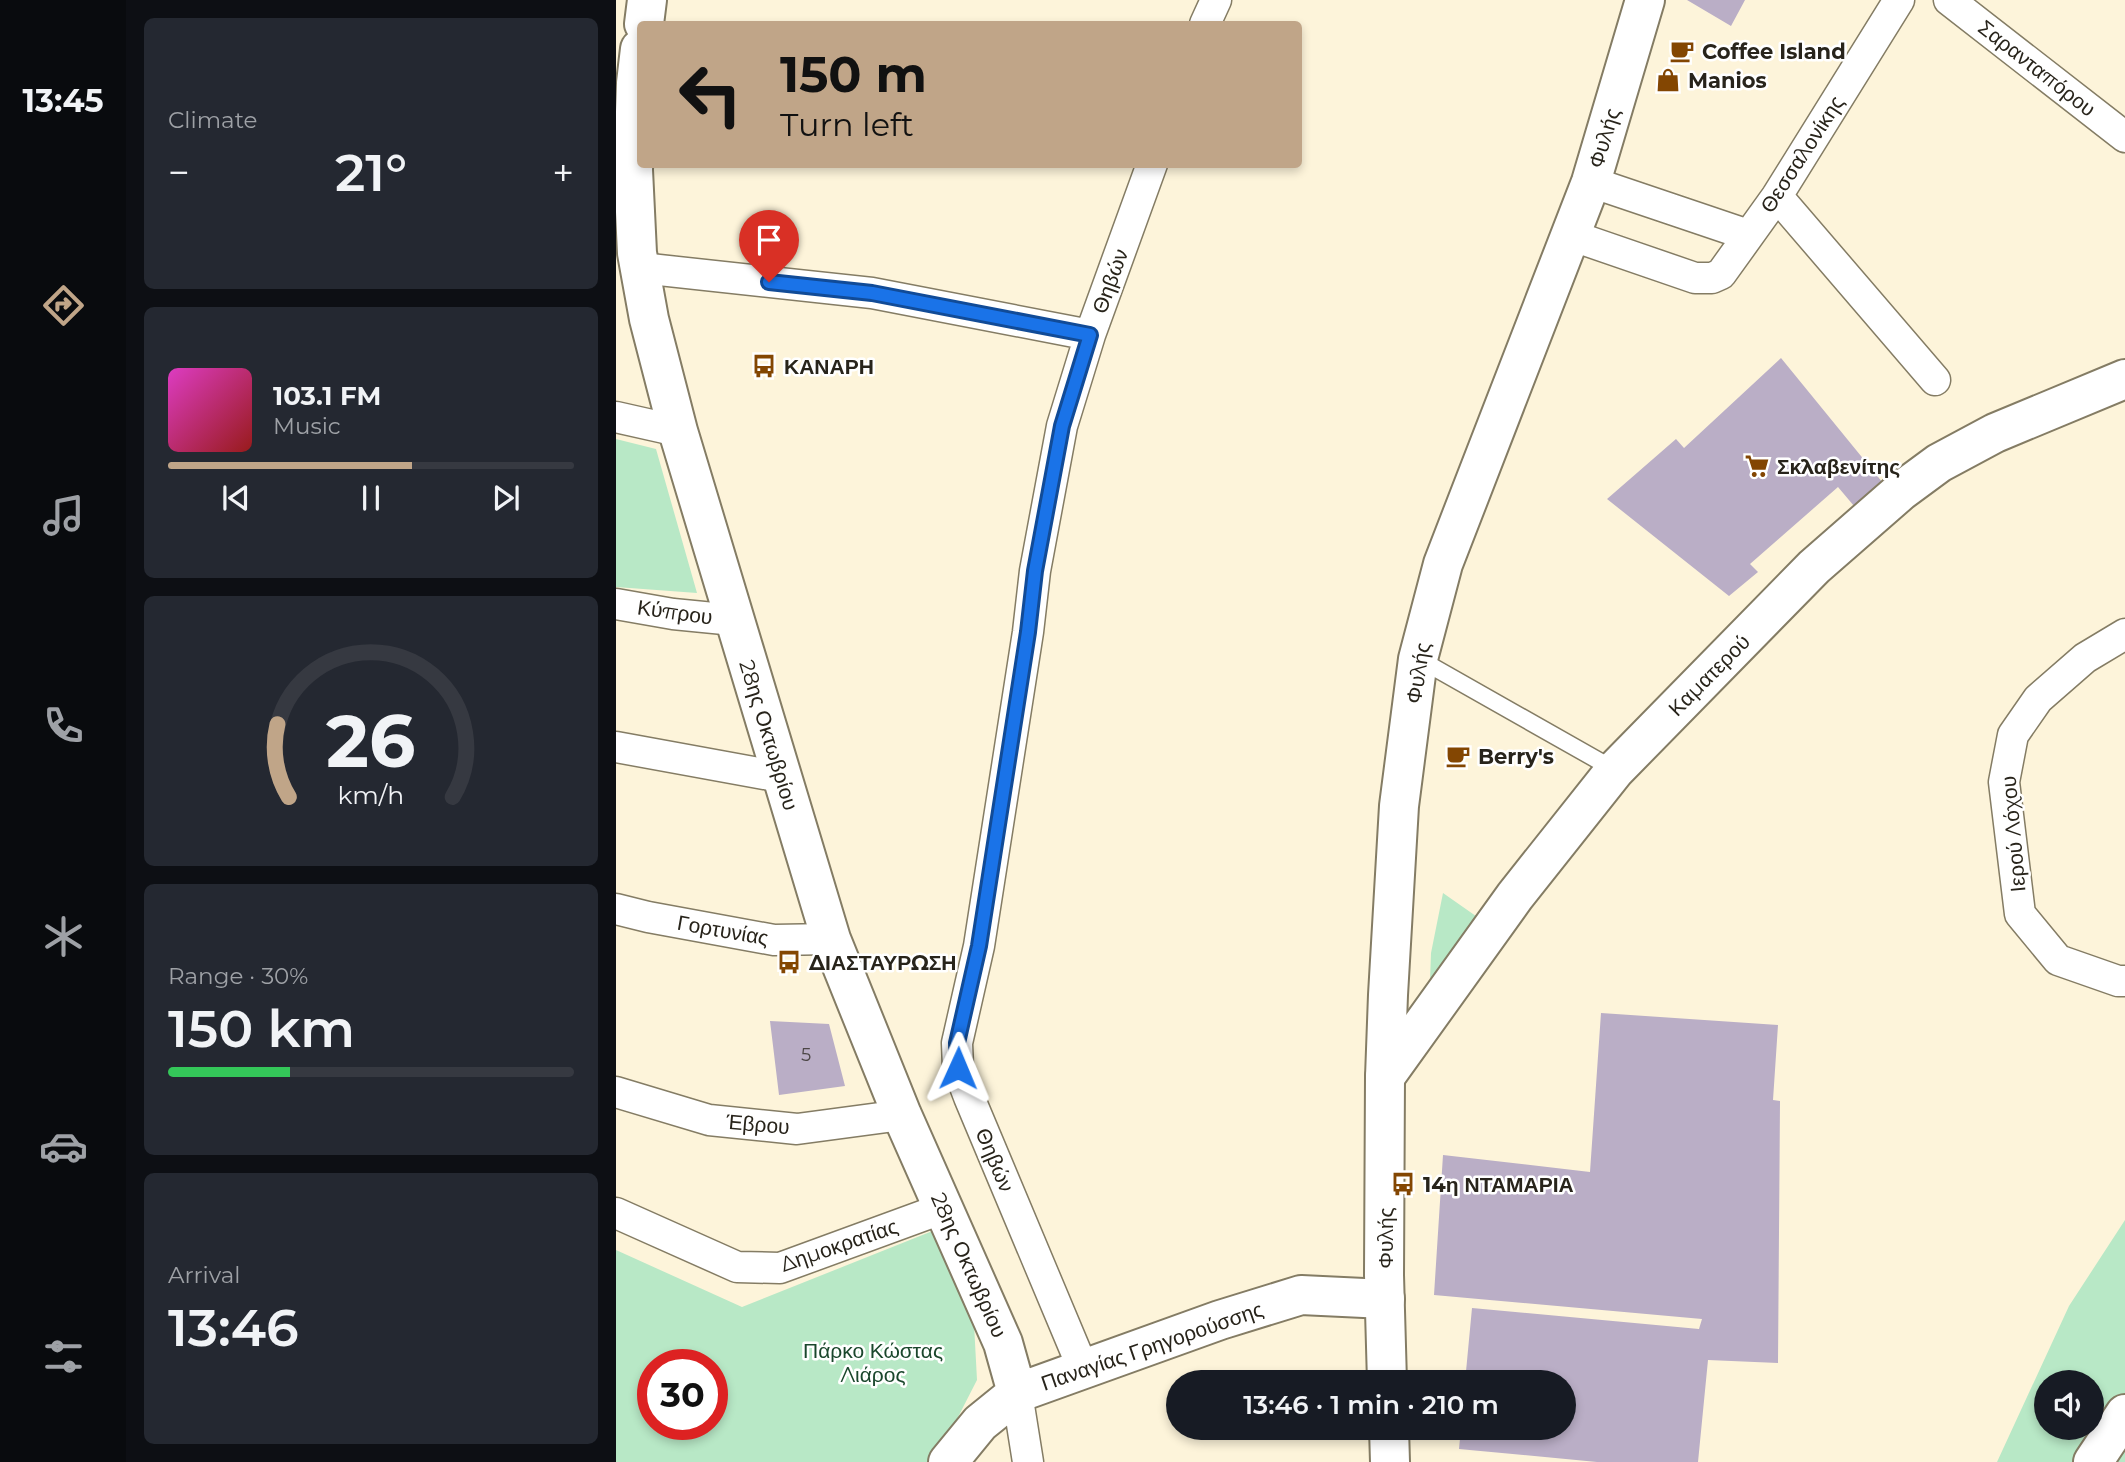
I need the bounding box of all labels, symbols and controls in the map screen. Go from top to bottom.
street label: Σαρανταπόρου [1973,14,2101,122]
cafe icon: Coffee Island [1668,37,1696,65]
place label: Coffee Island [1702,39,1846,64]
text: 150 m [780,45,927,104]
icon: left [665,49,756,140]
shop icon: Manios [1654,66,1682,94]
place label: Manios [1688,68,1767,93]
text: 13:45 [23,81,103,120]
street label: Θεσσαλονίκης [1755,91,1849,217]
text: Turn left [780,105,914,144]
street label: Φυλής [1583,105,1625,171]
text: Climate [168,106,257,134]
text: 21° [335,141,407,204]
text: − [168,149,190,196]
text: + [552,149,574,196]
pin [739,210,799,282]
icon: arrive [750,221,788,259]
street label: Θηβών [1087,245,1133,317]
icon: directions [39,281,88,330]
bus stop icon: ΚΑΝΑΡΗ [750,352,778,380]
place label: ΚΑΝΑΡΗ [784,354,874,379]
text: 103.1 FM [273,380,381,412]
text: Music [273,412,341,440]
supermarket icon: Σκλαβενίτης [1743,452,1771,480]
place label: Σκλαβενίτης [1777,454,1900,479]
icon: previous [217,479,255,517]
icon: pause [352,479,390,517]
icon: next [487,479,525,517]
icon: music [39,491,88,540]
street label: Κύπρου [636,594,714,630]
street label: Καματερού [1663,629,1755,721]
street label: Φυλής [1401,641,1435,705]
street label: 28ης Οκτωβρίου [734,657,804,813]
text: 26 [326,697,416,785]
icon: phone [39,701,88,750]
cafe icon: Berry's [1444,742,1472,770]
place label: Berry's [1478,744,1554,769]
street label: Ιερού Λόχου [1995,775,2031,893]
text: km/h [338,780,404,810]
street label: Γορτυνίας [675,910,771,950]
icon: climate [39,912,88,961]
bus stop icon: ΔΙΑΣΤΑΥΡΩΣΗ [775,948,803,976]
place label: ΔΙΑΣΤΑΥΡΩΣΗ [808,950,956,975]
text: Range · 30% [168,962,308,990]
text: 150 km [168,997,355,1060]
position arrow [921,1031,995,1105]
house number: 5 [801,1044,811,1066]
street label: Έβρου [724,1109,791,1139]
icon: car [39,1122,88,1171]
street label: Θηβών [970,1124,1020,1196]
bus stop icon: 14η ΝΤΑΜΑΡΙΑ [1389,1170,1417,1198]
place label: 14η ΝΤΑΜΑΡΙΑ [1423,1172,1574,1197]
street label: 28ης Οκτωβρίου [926,1189,1012,1341]
street label: Φυλής [1373,1207,1398,1269]
street label: Δημοκρατίας [777,1213,901,1277]
text: Arrival [168,1261,241,1289]
text: 13:46 [168,1296,299,1359]
street label: Παναγίας Γρηγορούσσης [1038,1296,1266,1396]
icon: filters [39,1332,88,1381]
park label: Πάρκο Κώστας Λιάρος [803,1338,943,1387]
speed limit sign: 30 [637,1349,728,1440]
map controls [2034,1370,2104,1440]
button: sound [2034,1370,2104,1440]
text: 13:46 · 1 min · 210 m [1243,1389,1499,1421]

